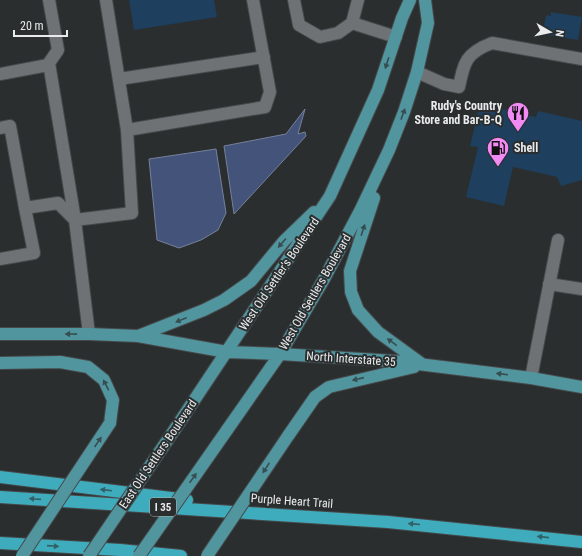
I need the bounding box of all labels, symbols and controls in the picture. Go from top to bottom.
scale bar [14,12,67,38]
north arrow [530,12,570,52]
text: 20 m [20,19,44,33]
text: N [552,29,566,38]
one-way arrow [384,57,390,69]
place label: Rudy's Country Store and Bar-B-Q [414,99,503,127]
restaurant icon: Rudy's Country Store and Bar-B-Q [505,100,531,133]
one-way arrow [400,107,406,119]
fuel station icon: Shell [485,135,511,168]
place label: Shell [514,141,538,155]
street label: West Old Settler's Boulevard [236,215,322,333]
one-way arrow [361,224,367,236]
street label: West Old Settlers Boulevard [276,232,354,352]
one-way arrow [278,237,287,248]
one-way arrow [175,316,187,323]
one-way arrow [64,331,77,337]
one-way arrow [386,338,397,346]
street label: North Interstate 35 [306,349,396,369]
one-way arrow [496,371,508,377]
one-way arrow [352,377,364,383]
one-way arrow [103,379,109,391]
street label: East Old Settlers Boulevard [116,397,200,511]
one-way arrow [94,436,101,448]
one-way arrow [262,463,270,474]
one-way arrow [189,473,197,483]
one-way arrow [100,487,112,494]
street label: Purple Heart Trail [250,491,334,511]
one-way arrow [28,496,41,502]
road number: I 35 [150,498,176,516]
one-way arrow [408,521,420,528]
one-way arrow [537,534,549,541]
one-way arrow [47,543,60,549]

